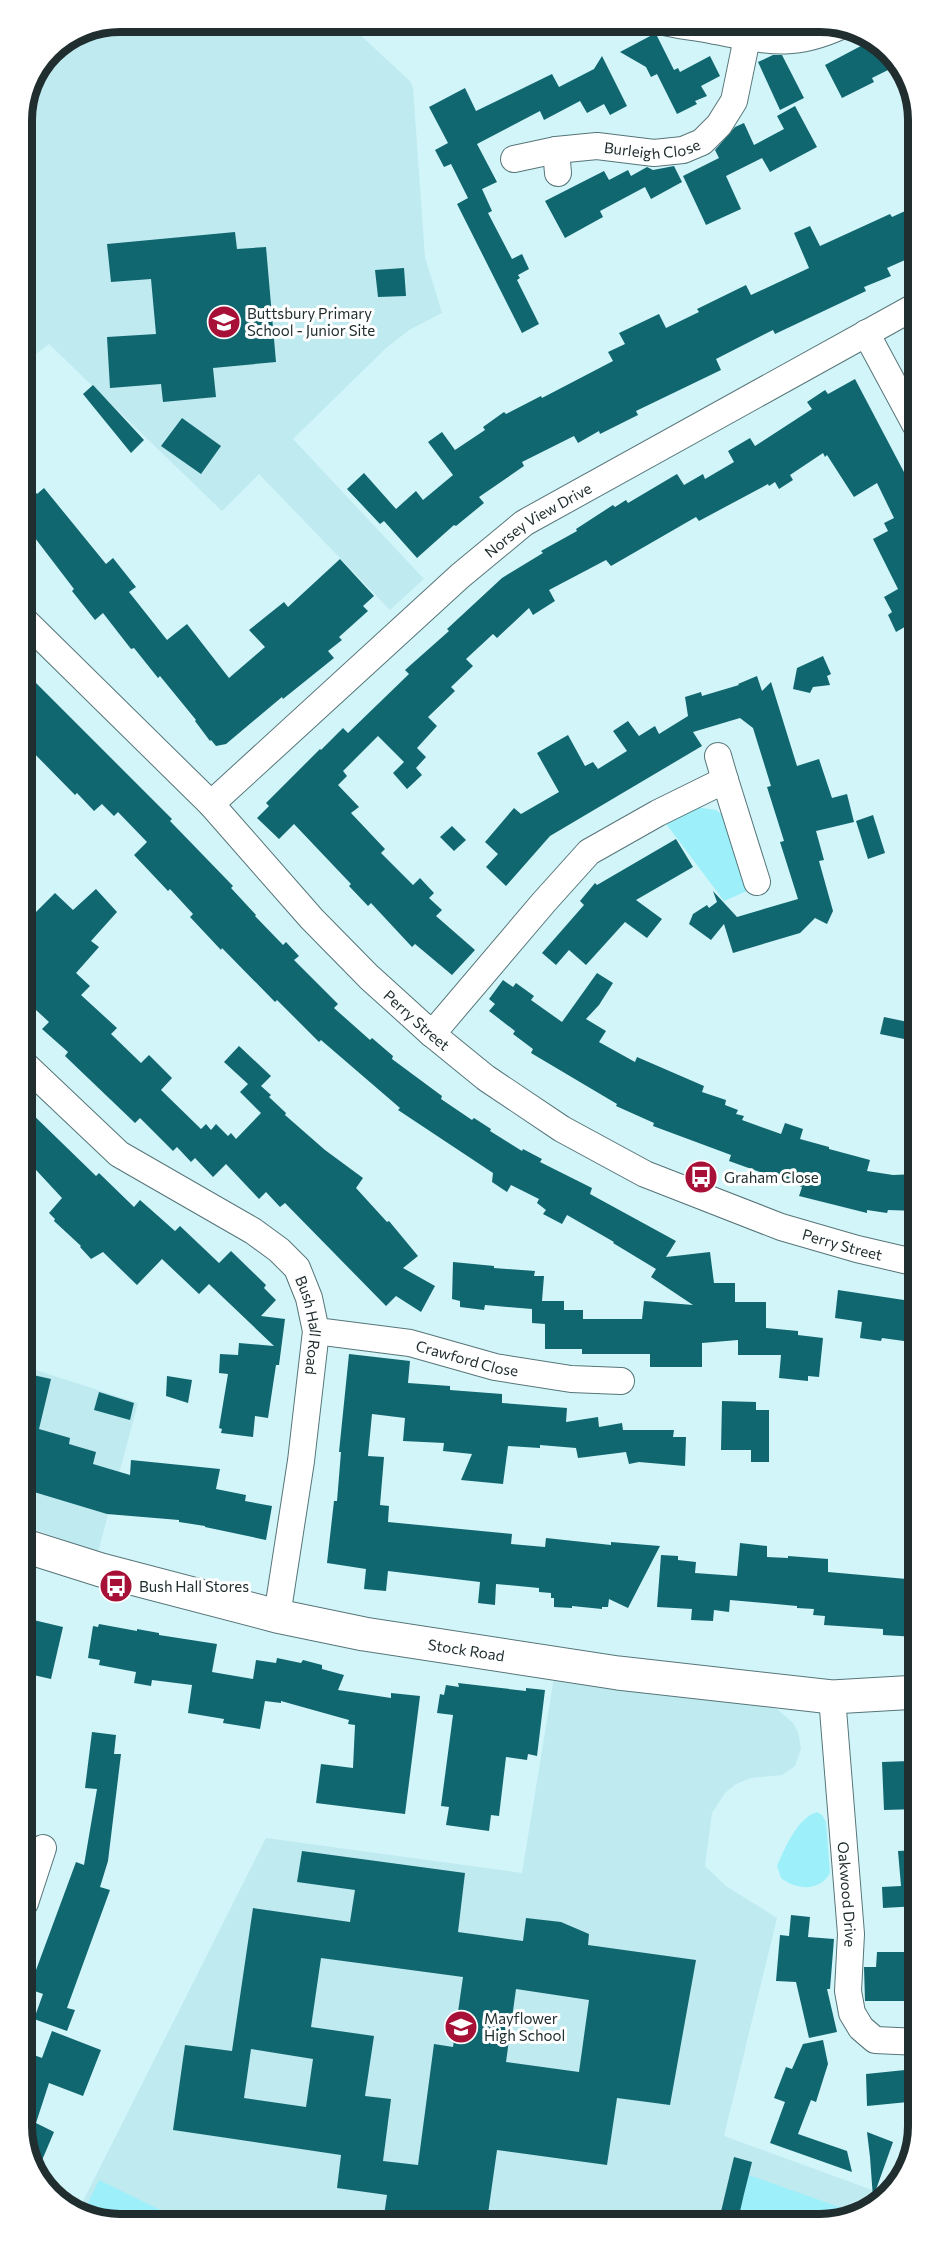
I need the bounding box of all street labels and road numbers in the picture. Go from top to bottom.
street label: Burleigh Close [603,135,703,162]
street label: Norsey View Drive [481,479,594,561]
street label: Perry Street [380,986,454,1054]
street label: Perry Street [800,1225,884,1264]
street label: Bush Hall Road [292,1273,325,1376]
street label: Crawford Close [414,1336,520,1380]
street label: Stock Road [427,1635,506,1664]
street label: Oakwood Drive [835,1841,860,1948]

